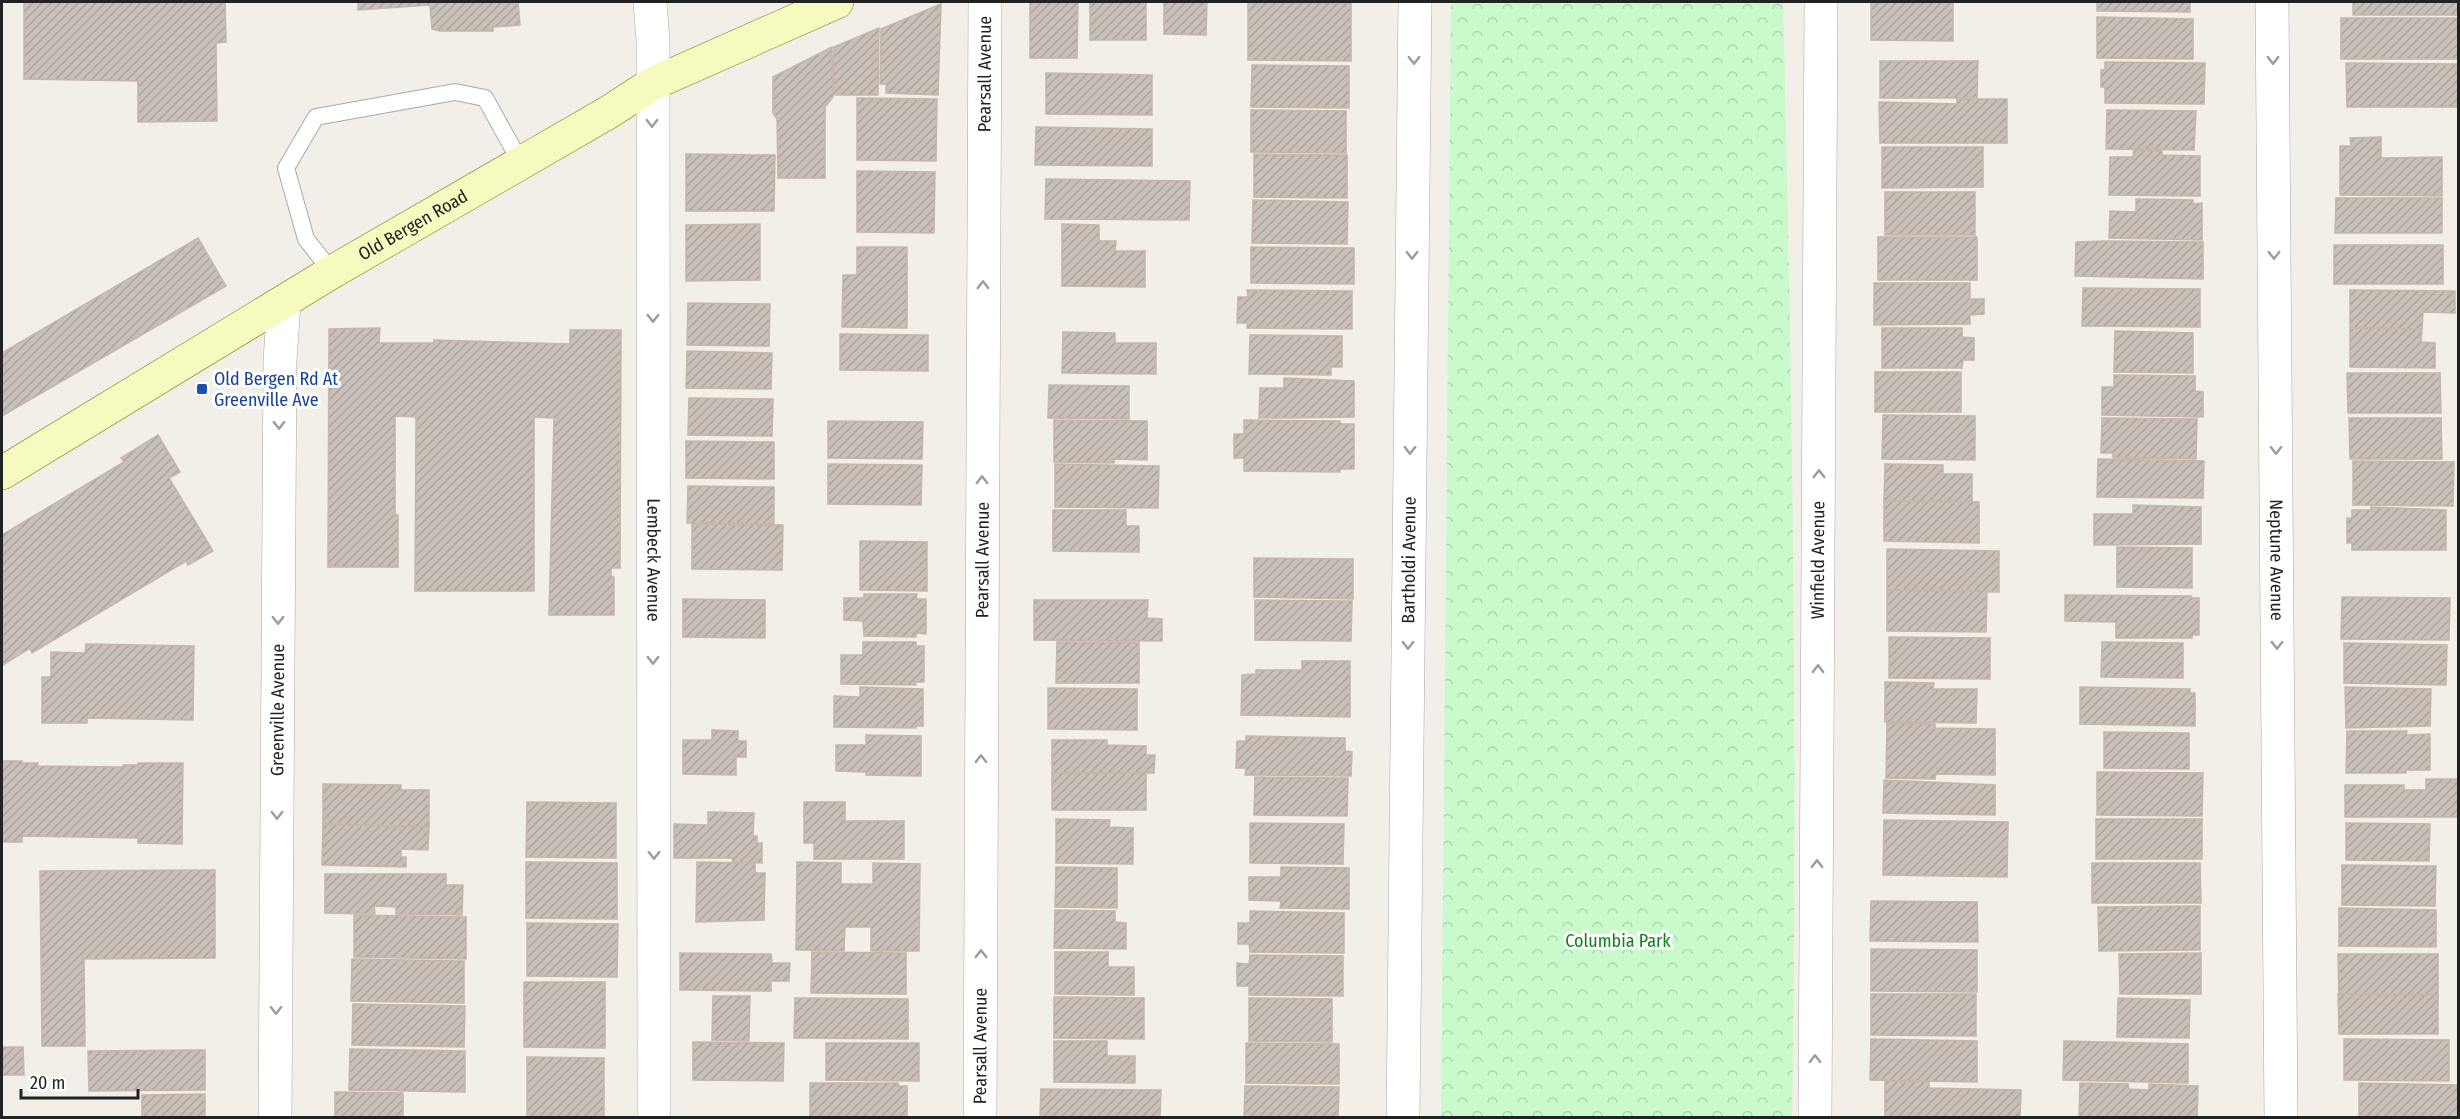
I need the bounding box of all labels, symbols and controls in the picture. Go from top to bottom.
street label: Pearsall Avenue [973,16,996,132]
one-way arrow [1408,55,1420,64]
one-way arrow [2267,55,2279,64]
one-way arrow [646,118,658,127]
street label: Old Bergen Road [354,185,472,265]
one-way arrow [1406,250,1418,259]
one-way arrow [2268,250,2280,259]
one-way arrow [977,281,989,290]
one-way arrow [647,313,659,322]
place label: Old Bergen Rd At Greenville Ave [214,368,338,411]
marker: Old Bergen Rd At Greenville Ave [195,382,209,396]
one-way arrow [273,420,286,429]
one-way arrow [1404,445,1416,454]
one-way arrow [2270,445,2282,454]
one-way arrow [1813,470,1825,479]
one-way arrow [976,476,988,485]
street label: Bartholdi Avenue [1397,496,1421,624]
street label: Lembeck Avenue [642,498,665,622]
street label: Neptune Avenue [2265,499,2288,621]
street label: Winfield Avenue [1807,501,1829,619]
street label: Pearsall Avenue [971,502,994,618]
one-way arrow [272,615,284,624]
one-way arrow [1402,640,1414,649]
one-way arrow [2271,640,2283,649]
street label: Greenville Avenue [266,644,289,776]
one-way arrow [647,655,659,664]
one-way arrow [1812,665,1824,674]
one-way arrow [975,755,987,764]
one-way arrow [271,810,283,819]
one-way arrow [648,850,660,859]
one-way arrow [1810,860,1823,869]
park label: Columbia Park [1565,930,1671,952]
one-way arrow [974,950,987,959]
street label: Pearsall Avenue [969,988,992,1104]
one-way arrow [270,1005,282,1014]
one-way arrow [1809,1055,1821,1064]
scale bar [21,1062,138,1100]
text: 20 m [30,1072,65,1094]

